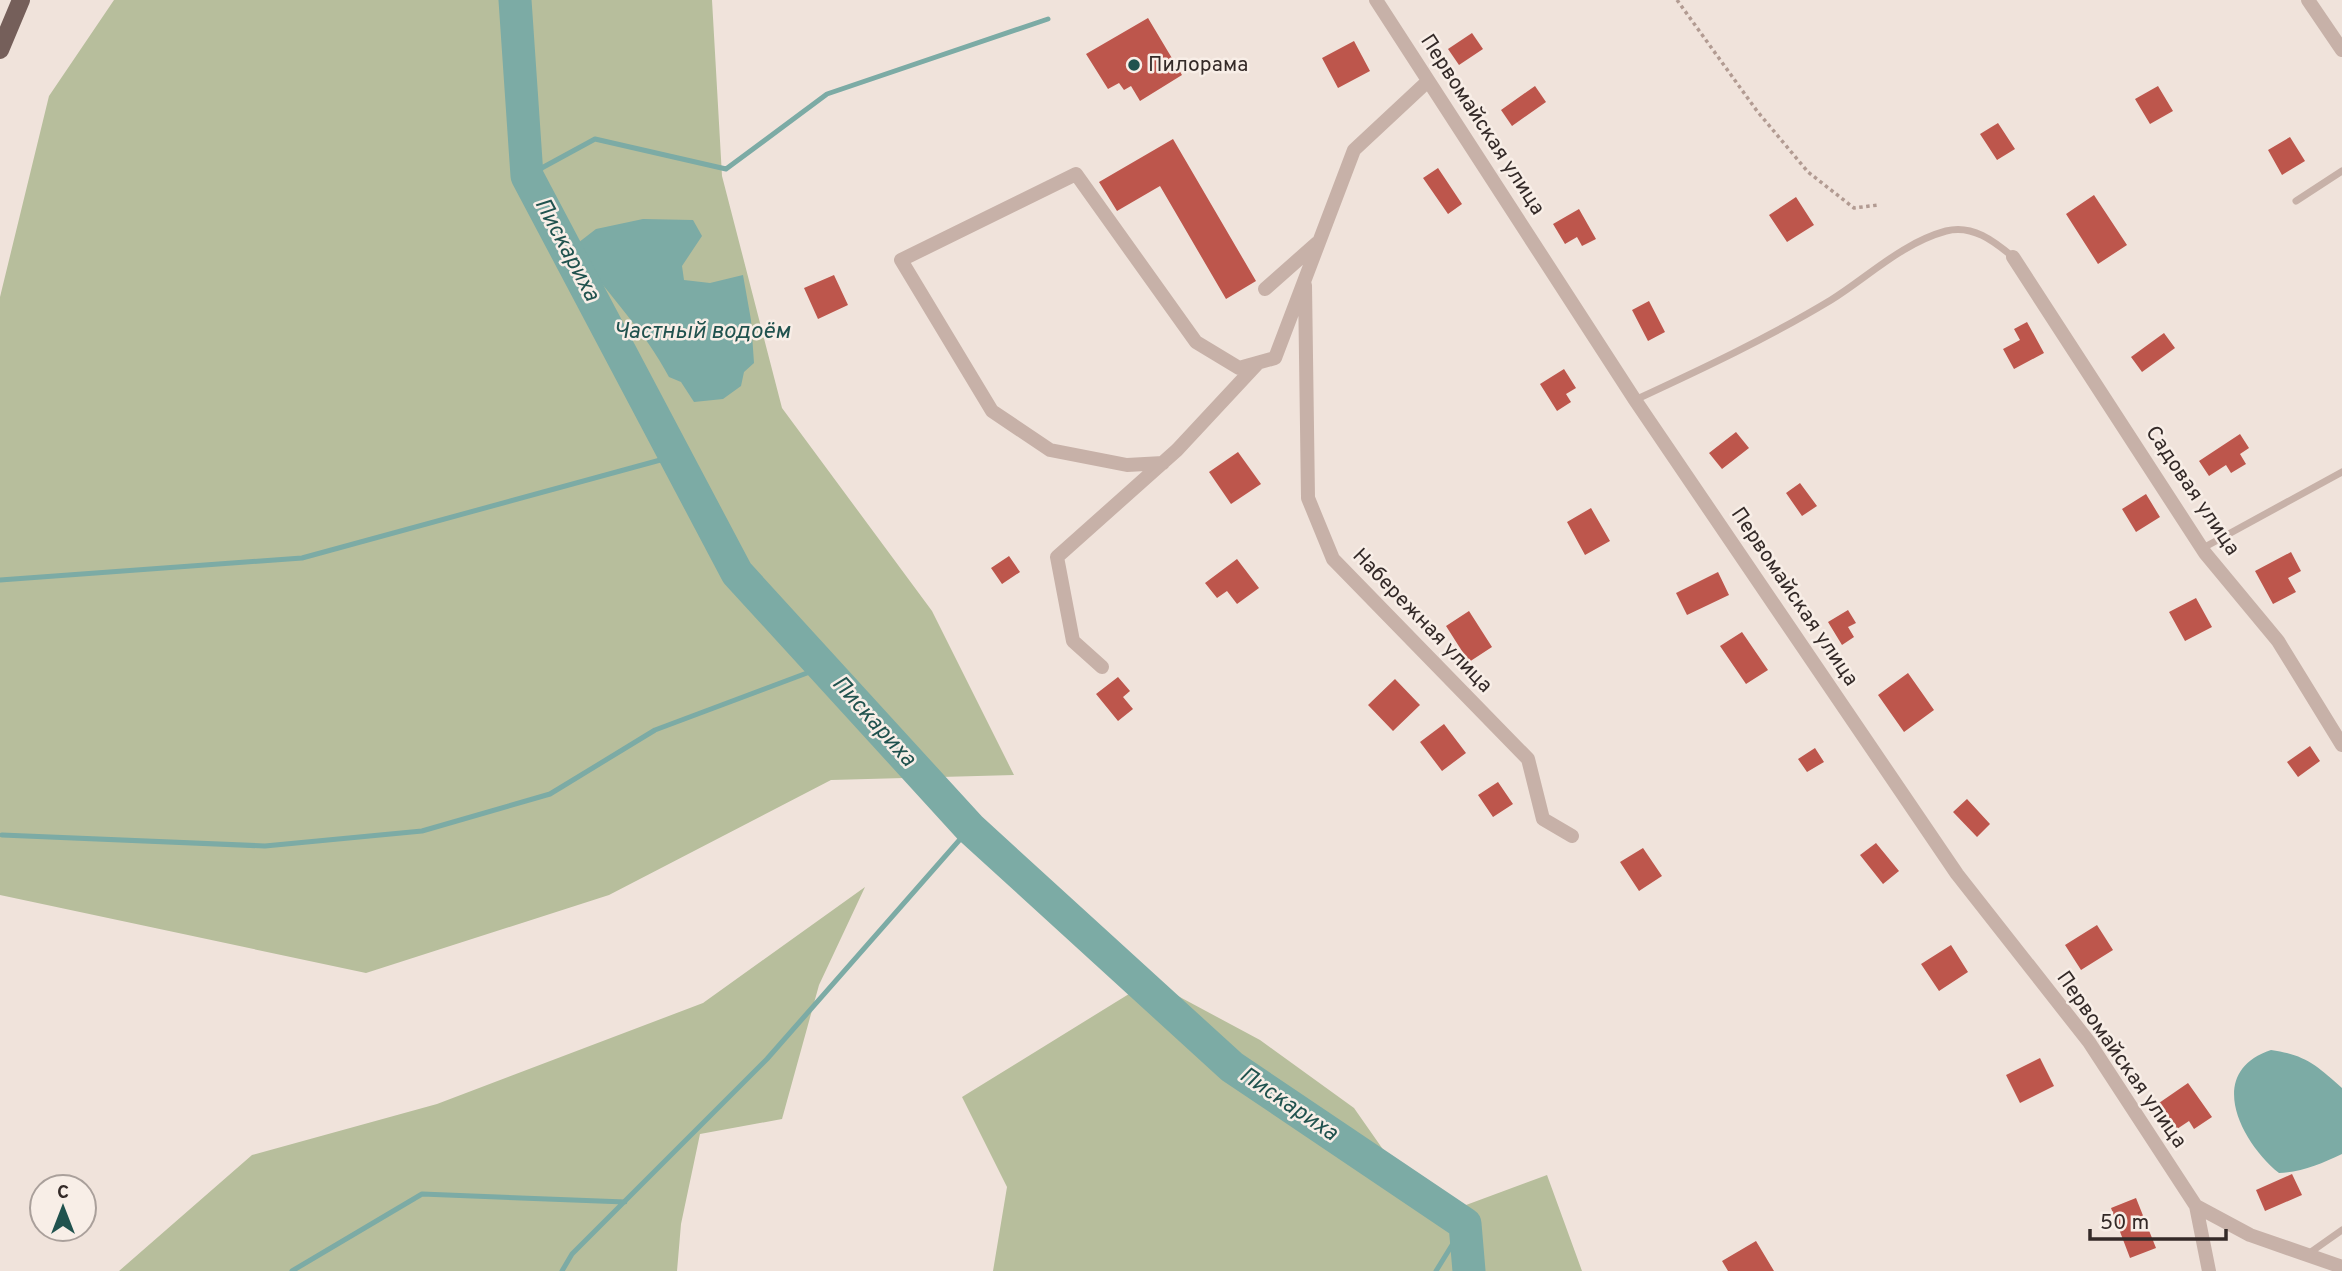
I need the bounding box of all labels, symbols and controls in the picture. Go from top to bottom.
street label: Первомайская улица [1413,29,1551,221]
place label: Пилорама [1148,52,1248,79]
marker: Пилорама [1126,57,1142,73]
water label: Пискариха [527,193,605,307]
water label: Частный водоём [614,318,791,347]
street label: Садовая улица [2139,421,2245,561]
street label: Первомайская улица [1724,502,1864,692]
street label: Набережная улица [1346,543,1498,699]
water label: Пискариха [824,670,922,774]
street label: Первомайская улица [2050,966,2192,1154]
water label: Пискариха [1233,1061,1343,1149]
north arrow [28,1173,98,1243]
text: С [57,1181,69,1205]
scale bar [2090,1198,2226,1242]
text: 50 m [2100,1210,2149,1237]

